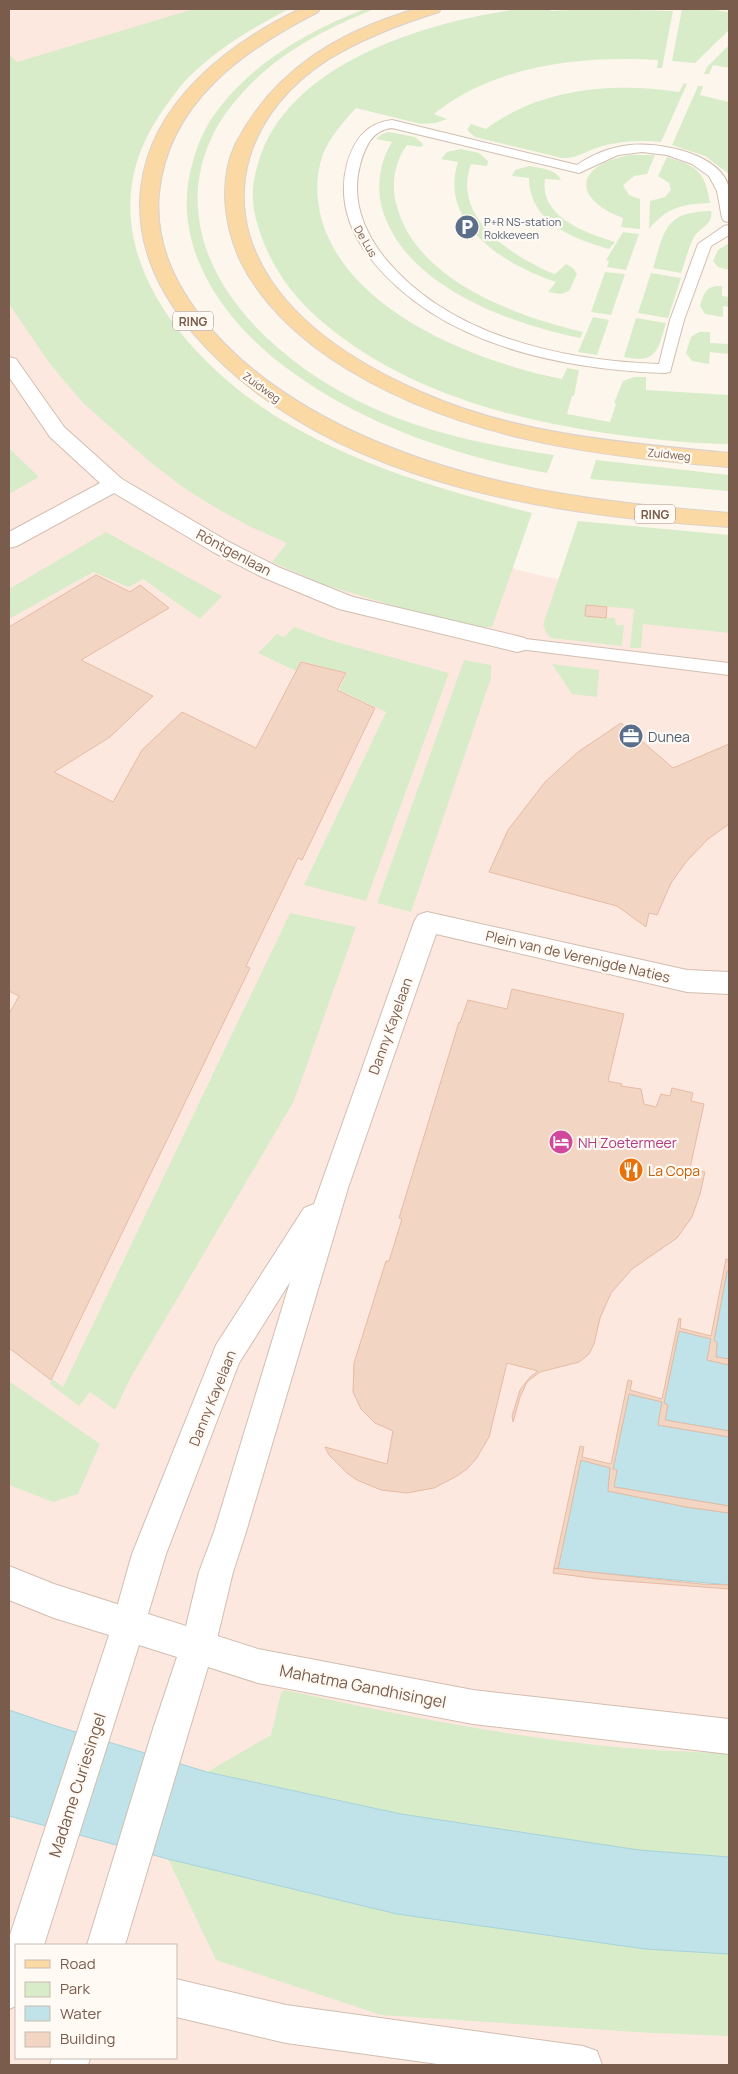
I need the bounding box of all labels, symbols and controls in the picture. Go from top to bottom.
parking icon: P+R NS-station Rokkeveen [454,214,480,240]
place label: P+R NS-station Rokkeveen [484,214,561,242]
street label: De Lus [351,223,381,260]
road number: RING [173,312,213,331]
street label: Zuidweg [240,368,284,406]
street label: Zuidweg [647,444,691,464]
road number: RING [635,504,675,524]
street label: Röntgenlaan [193,524,275,580]
office icon: Dunea [618,723,644,749]
place label: Dunea [648,727,690,746]
street label: Plein van de Verenigde Naties [484,926,672,986]
street label: Danny Kayelaan [364,975,416,1077]
hotel icon: NH Zoetermeer [548,1129,574,1155]
place label: NH Zoetermeer [578,1133,677,1152]
restaurant icon: La Copa [618,1157,644,1183]
place label: La Copa [648,1161,700,1180]
street label: Danny Kayelaan [184,1347,240,1449]
street label: Mahatma Gandhisingel [278,1659,448,1713]
street label: Madame Curiesingel [43,1710,111,1860]
legend [15,1944,178,2059]
text: Road [60,1953,96,1974]
text: Park [60,1978,90,1999]
text: Water [60,2003,102,2024]
text: Building [60,2028,115,2049]

